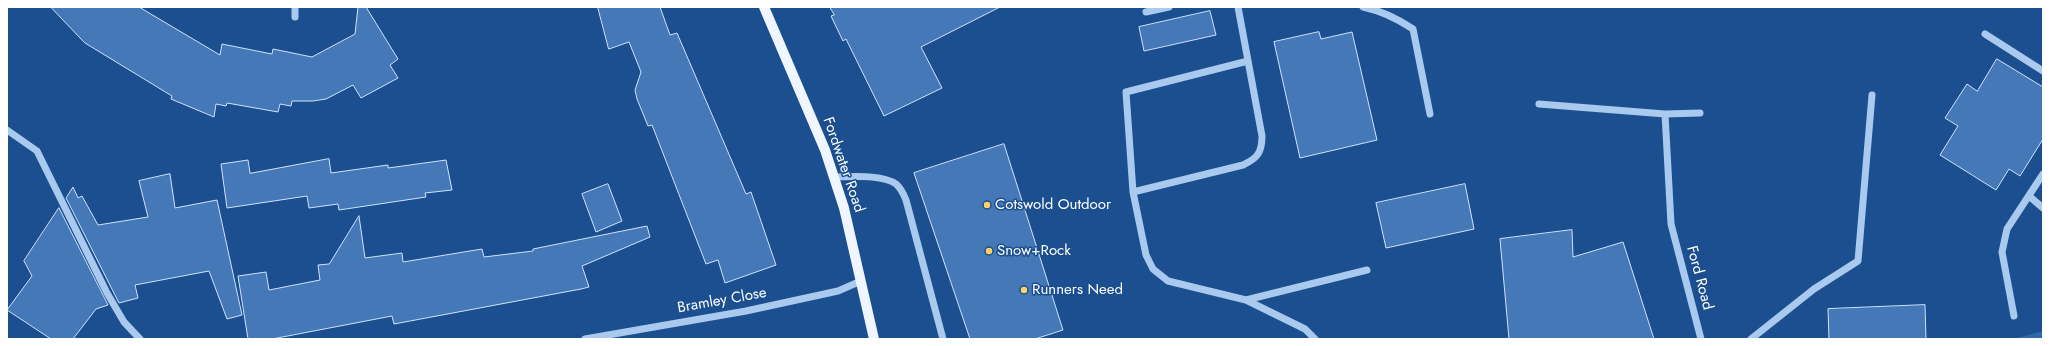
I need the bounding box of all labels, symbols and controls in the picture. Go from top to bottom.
street label: Fordwater Road [818,115,868,215]
place label: Cotswold Outdoor [995,196,1111,214]
marker: Cotswold Outdoor [982,200,992,210]
place label: Snow+Rock [997,242,1071,260]
street label: Ford Road [1682,244,1716,312]
marker: Snow+Rock [984,246,994,256]
place label: Runners Need [1032,281,1123,299]
street label: Bramley Close [676,284,768,318]
marker: Runners Need [1019,285,1029,295]

